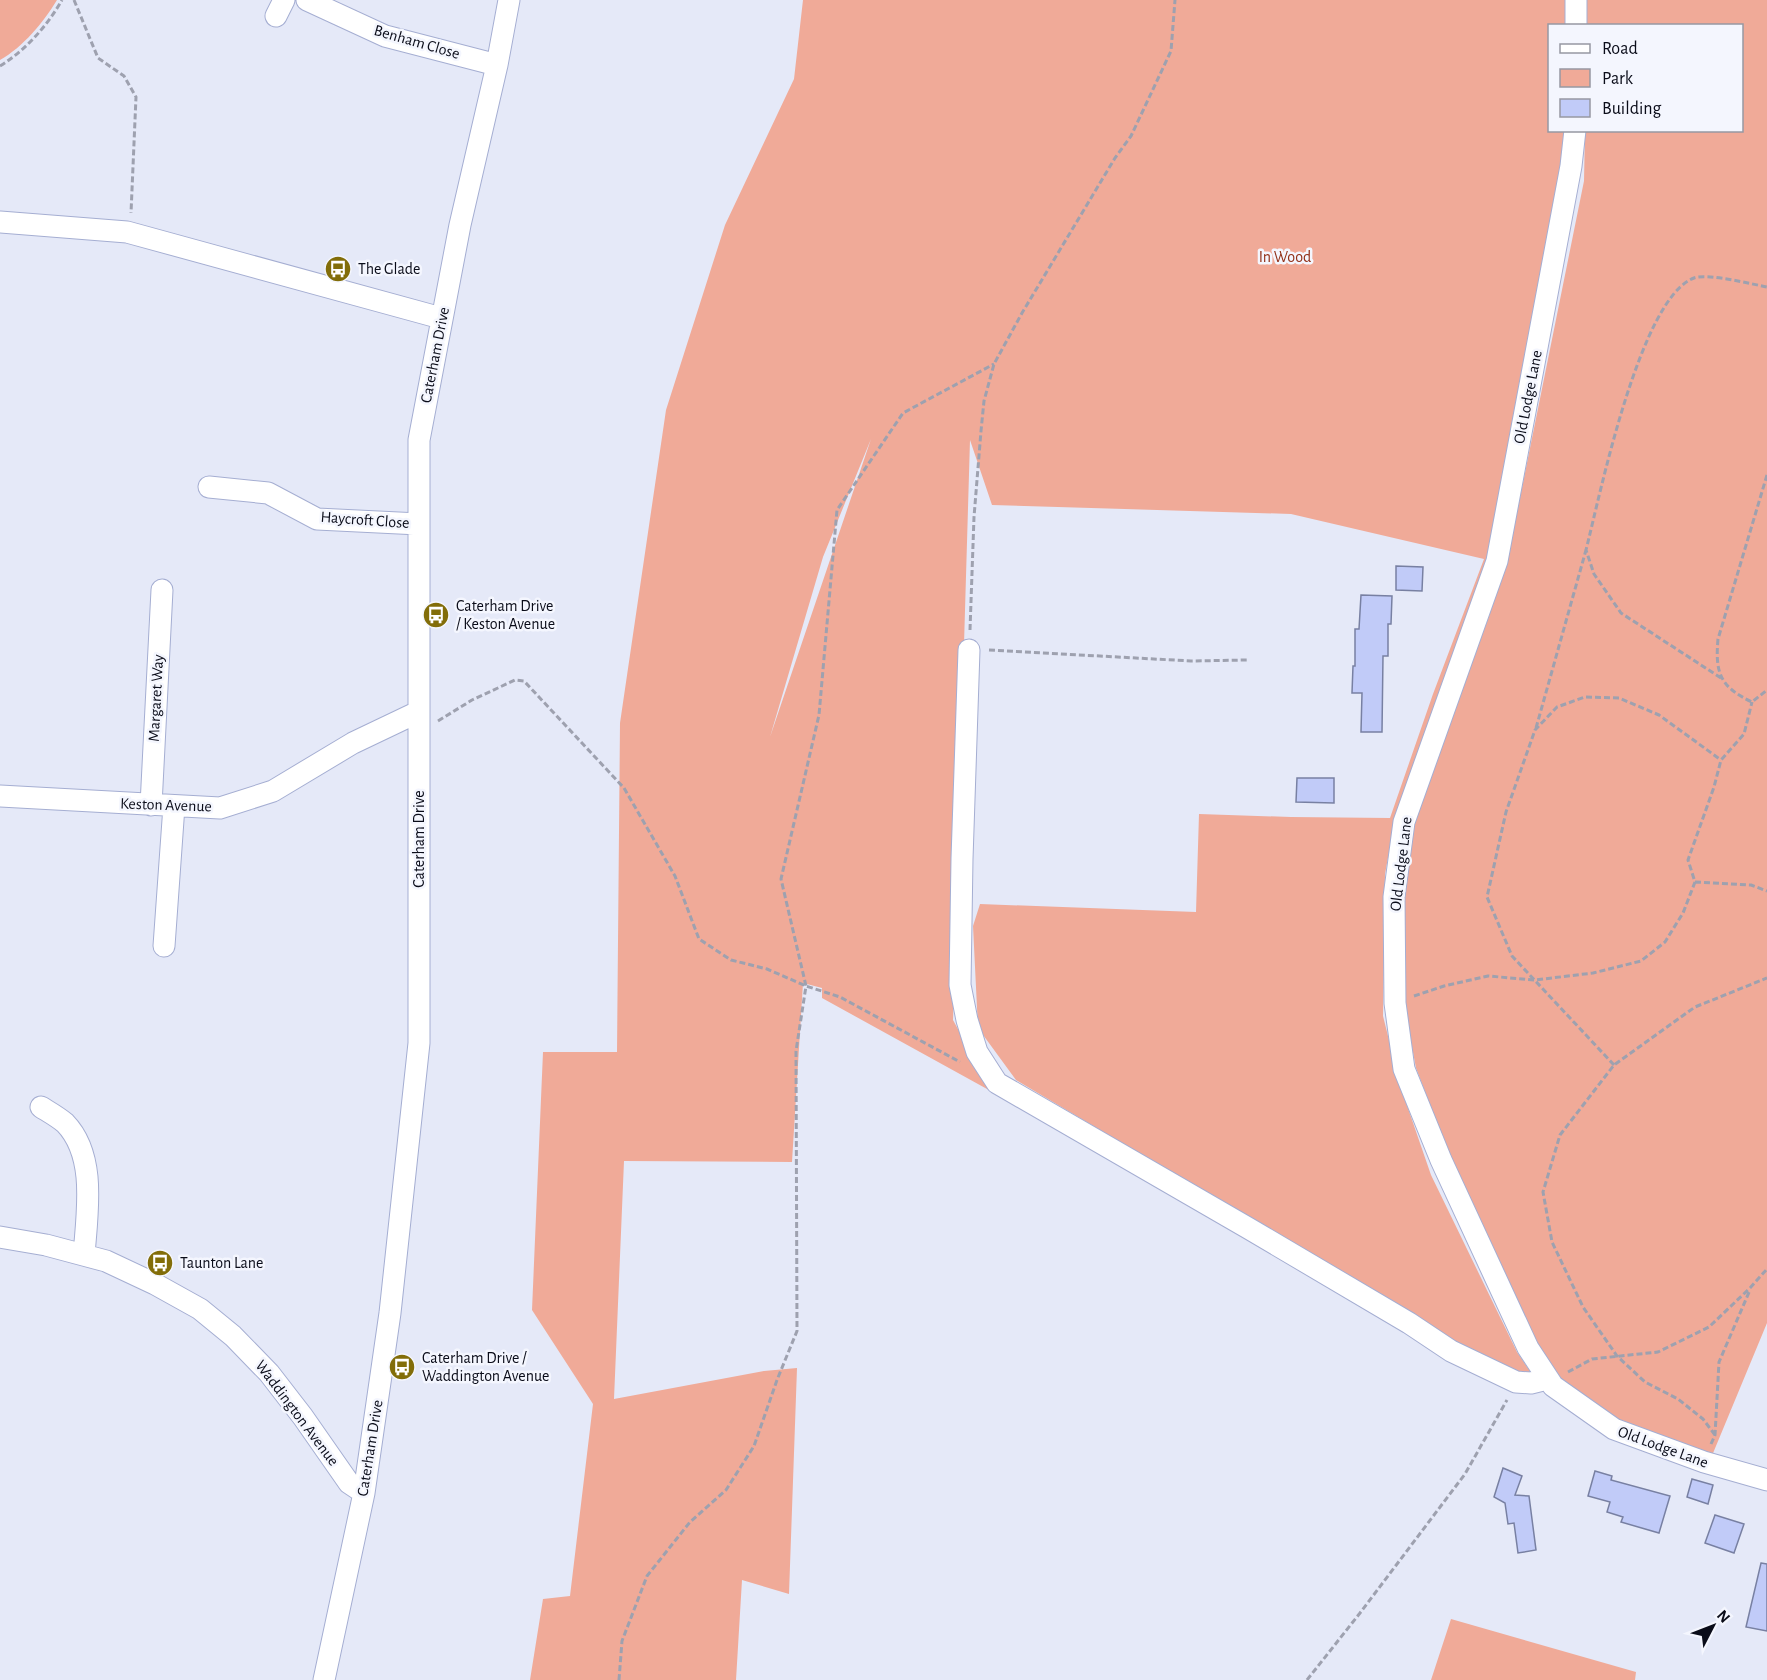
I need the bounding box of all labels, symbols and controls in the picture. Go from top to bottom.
street label: Benham Close [372,22,462,62]
legend [1548,24,1743,132]
text: Road [1602,40,1638,58]
text: Park [1602,70,1634,88]
text: Building [1602,100,1662,118]
park label: In Wood [1259,249,1311,265]
bus stop icon: The Glade [323,254,353,284]
place label: The Glade [358,261,420,277]
street label: Caterham Drive [418,306,452,404]
street label: Old Lodge Lane [1511,349,1545,445]
street label: Haycroft Close [320,509,410,532]
place label: Caterham Drive / Keston Avenue [456,598,555,632]
bus stop icon: Caterham Drive / Keston Avenue [421,600,451,630]
street label: Margaret Way [146,654,167,742]
street label: Caterham Drive [411,790,427,888]
street label: Keston Avenue [120,795,212,815]
street label: Old Lodge Lane [1387,816,1415,912]
bus stop icon: Taunton Lane [145,1248,175,1278]
place label: Taunton Lane [180,1255,263,1271]
place label: Caterham Drive / Waddington Avenue [422,1350,549,1384]
bus stop icon: Caterham Drive / Waddington Avenue [387,1352,417,1382]
street label: Waddington Avenue [252,1357,342,1469]
street label: Caterham Drive [354,1399,386,1497]
street label: Old Lodge Lane [1616,1423,1710,1471]
north arrow [1683,1596,1743,1656]
text: N [1714,1607,1733,1626]

